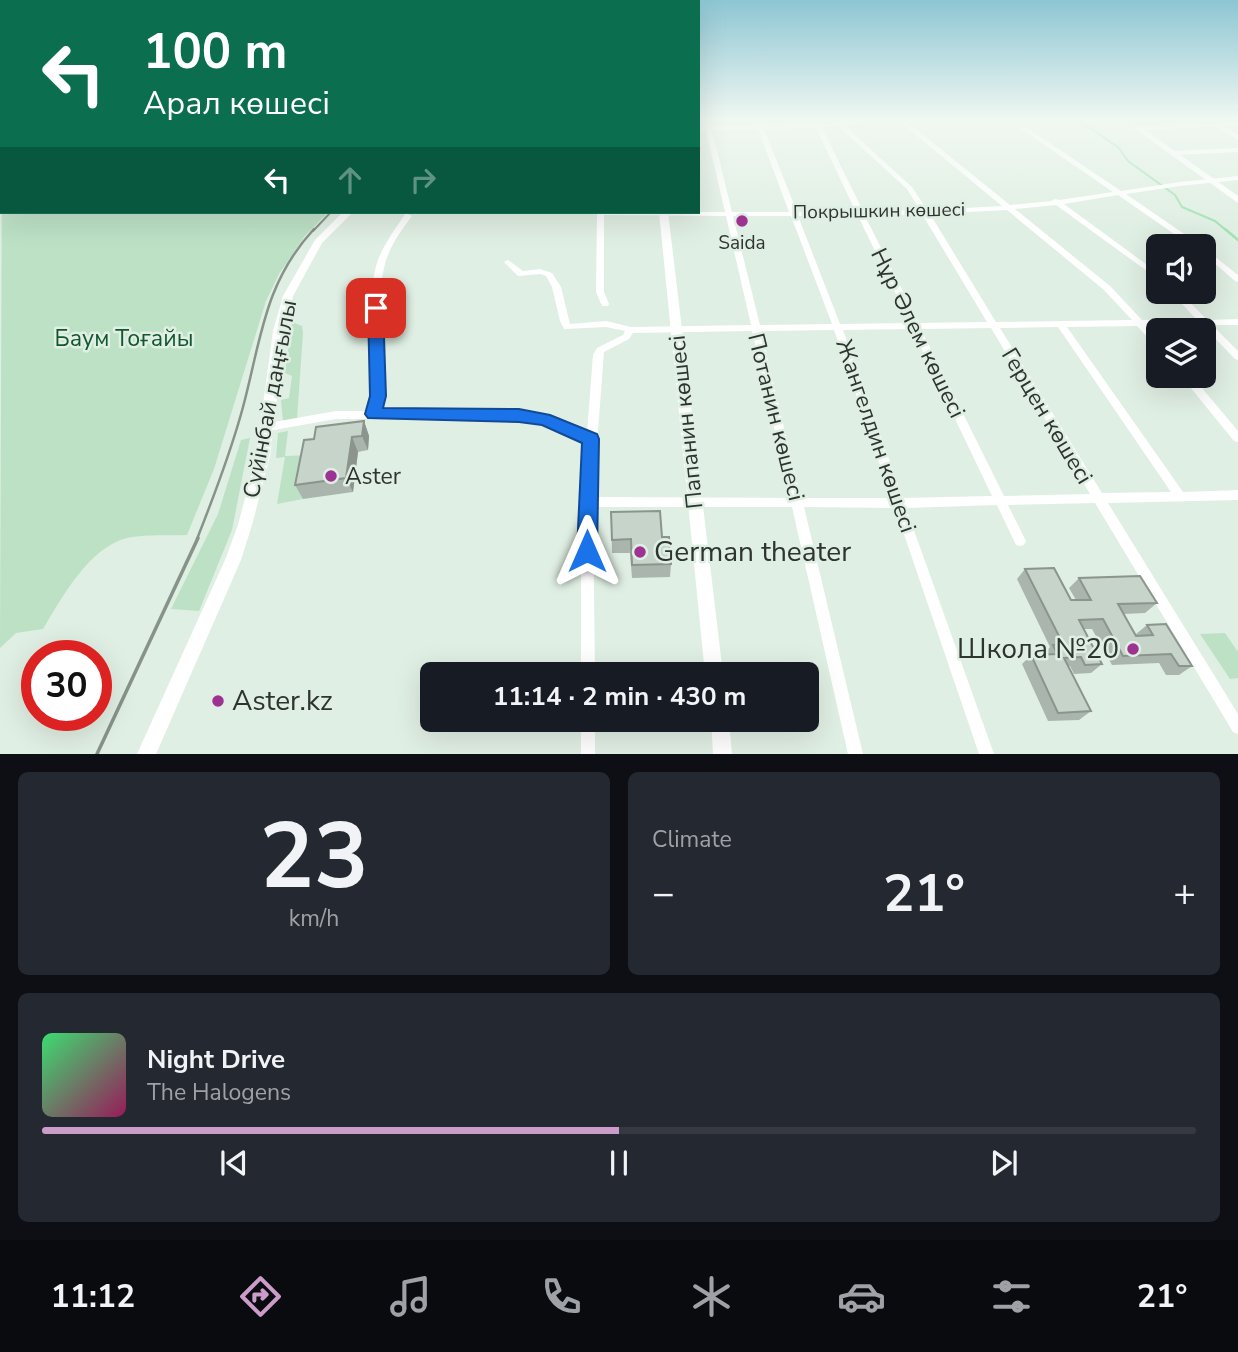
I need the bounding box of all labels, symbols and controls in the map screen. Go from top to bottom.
text: 100 m [143,18,287,85]
icon: left [28,28,119,119]
text: Арал көшесі [143,82,330,125]
icon: left [258,161,296,199]
icon: ahead [331,161,369,199]
icon: right [404,161,442,199]
street label: Покрышкин көшесі [793,196,965,226]
marker: Saida [734,213,750,229]
place label: Saida [718,230,766,256]
map controls [1146,234,1216,388]
button: sound [1146,234,1216,304]
street label: Нұр Әлем көшесі [863,243,973,423]
pin [346,278,406,338]
icon: arrive [357,289,395,327]
street label: Сүйінбай даңғылы [236,297,304,501]
button: layers [1146,318,1216,388]
park label: Баум Тоғайы [55,323,193,354]
street label: Потанин көшесі [740,330,812,504]
street label: Папанин көшесі [661,334,711,510]
street label: Жангелдин көшесі [828,335,924,537]
street label: Герцен көшесі [994,342,1100,490]
place label: Aster [345,461,402,492]
marker: Aster [323,468,339,484]
position arrow [550,514,624,588]
place label: German theater [654,533,851,571]
marker: German theater [632,544,648,560]
place label: Школа №20 [957,630,1119,668]
speed limit sign: 30 [21,640,112,731]
marker: Школа №20 [1125,641,1141,657]
text: 11:14 · 2 min · 430 m [493,679,746,714]
place label: Aster.kz [232,682,333,720]
marker: Aster.kz [210,693,226,709]
text: 23 [259,795,369,919]
text: Climate [652,824,732,855]
text: 21° [883,858,965,929]
text: − [652,868,675,919]
text: + [1173,868,1196,919]
text: km/h [289,903,339,934]
text: Night Drive [147,1042,285,1077]
text: The Halogens [147,1077,291,1108]
icon: previous [215,1144,253,1182]
icon: pause [600,1144,638,1182]
icon: next [985,1144,1023,1182]
icon: directions [236,1272,285,1321]
icon: music [386,1272,435,1321]
icon: phone [537,1272,586,1321]
icon: climate [687,1272,736,1321]
icon: car [837,1272,886,1321]
icon: filters [987,1272,1036,1321]
text: 11:12 [51,1275,135,1318]
text: 21° [1137,1275,1187,1318]

